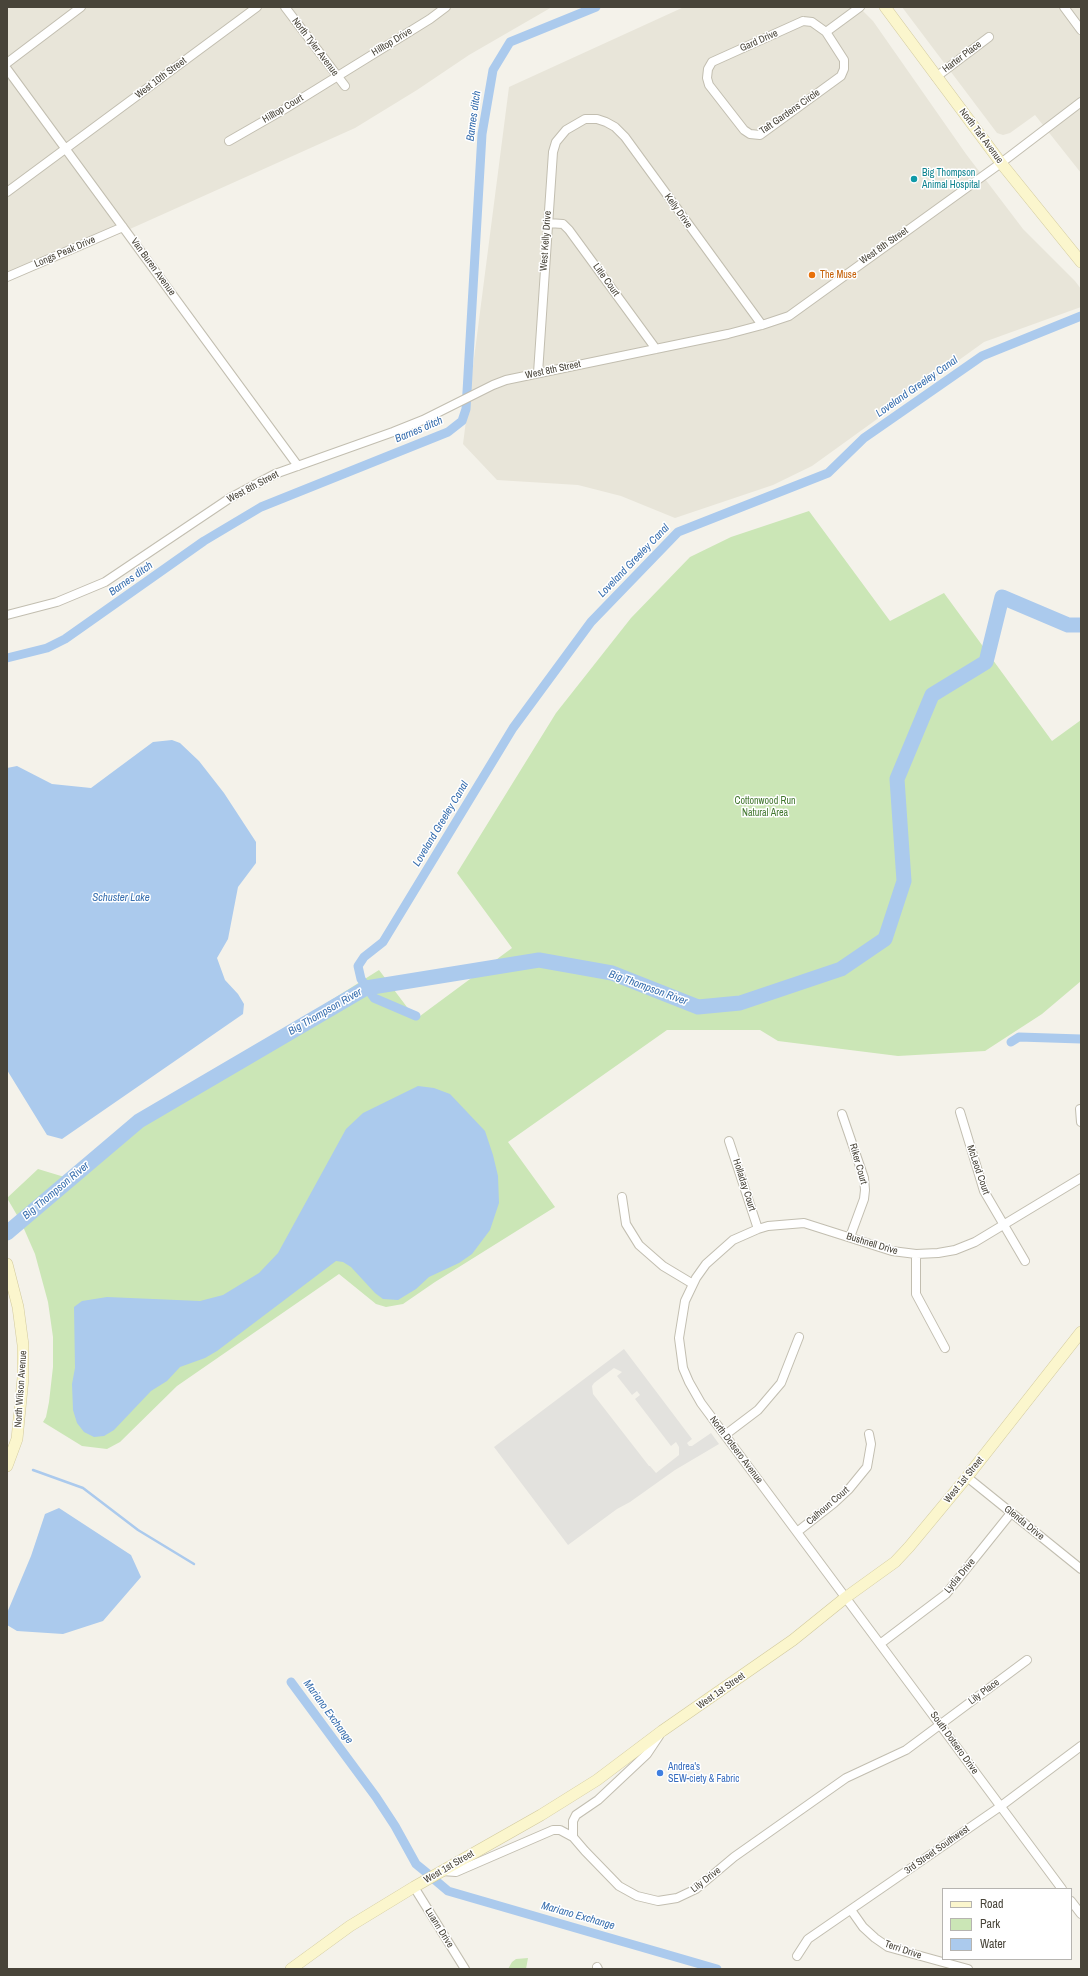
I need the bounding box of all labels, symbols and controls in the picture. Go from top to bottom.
street label: North Tyler Avenue [289,15,341,79]
street label: Hilltop Drive [370,25,414,59]
street label: Gard Drive [738,27,780,55]
street label: Harter Place [940,38,984,76]
street label: West 10th Street [133,55,189,101]
street label: Taft Gardens Circle [758,87,822,137]
water label: Barnes ditch [464,90,484,142]
street label: Hilltop Court [260,92,306,126]
street label: North Taft Avenue [956,106,1006,166]
place label: Big Thompson Animal Hospital [922,167,980,190]
marker: Big Thompson Animal Hospital [909,174,919,184]
street label: Kelly Drive [661,191,695,231]
street label: West Kelly Drive [538,210,554,272]
street label: West 8th Street [857,225,911,267]
street label: Longs Peak Drive [33,234,97,270]
street label: Van Buren Avenue [128,236,178,298]
street label: Litle Court [590,261,622,299]
place label: The Muse [820,269,856,281]
marker: The Muse [807,270,817,280]
water label: Loveland Greeley Canal [874,354,960,420]
street label: West 8th Street [524,358,582,382]
water label: Barnes ditch [393,414,445,446]
street label: West 8th Street [225,468,281,506]
water label: Loveland Greeley Canal [596,522,672,600]
water label: Barnes ditch [106,559,156,599]
water label: Loveland Greeley Canal [410,779,472,869]
park label: Cottonwood Run Natural Area [734,795,796,818]
water label: Schuster Lake [92,891,150,905]
water label: Big Thompson River [607,968,689,1008]
water label: Big Thompson River [286,986,364,1038]
street label: Riker Court [846,1142,870,1186]
street label: McLeod Court [964,1144,992,1196]
street label: Holladay Court [730,1157,758,1213]
water label: Big Thompson River [20,1159,92,1223]
street label: Bushnell Drive [845,1230,899,1258]
street label: North Wilson Avenue [12,1350,30,1428]
street label: North Dotsero Avenue [707,1414,765,1486]
street label: West 1st Street [942,1454,986,1506]
street label: Calhoun Court [804,1484,852,1528]
street label: Glenda Drive [1001,1503,1047,1543]
street label: Lydia Drive [942,1556,978,1596]
street label: West 1st Street [695,1670,747,1712]
water label: Mariano Exchange [300,1677,356,1747]
street label: Lily Place [966,1677,1002,1707]
street label: South Dotsero Drive [927,1709,981,1777]
place label: Andrea's SEW-ciety & Fabric [668,1761,739,1784]
marker: Andrea's SEW-ciety & Fabric [655,1768,665,1778]
street label: 3rd Street Southwest [902,1823,972,1877]
street label: West 1st Street [422,1848,476,1886]
street label: Lily Drive [689,1865,723,1895]
legend [942,1888,1072,1960]
text: Road [980,1896,1004,1912]
water label: Mariano Exchange [540,1899,616,1933]
street label: Luann Drive [422,1906,456,1950]
text: Park [980,1916,1000,1932]
text: Water [980,1936,1006,1952]
street label: Terri Drive [883,1938,923,1962]

